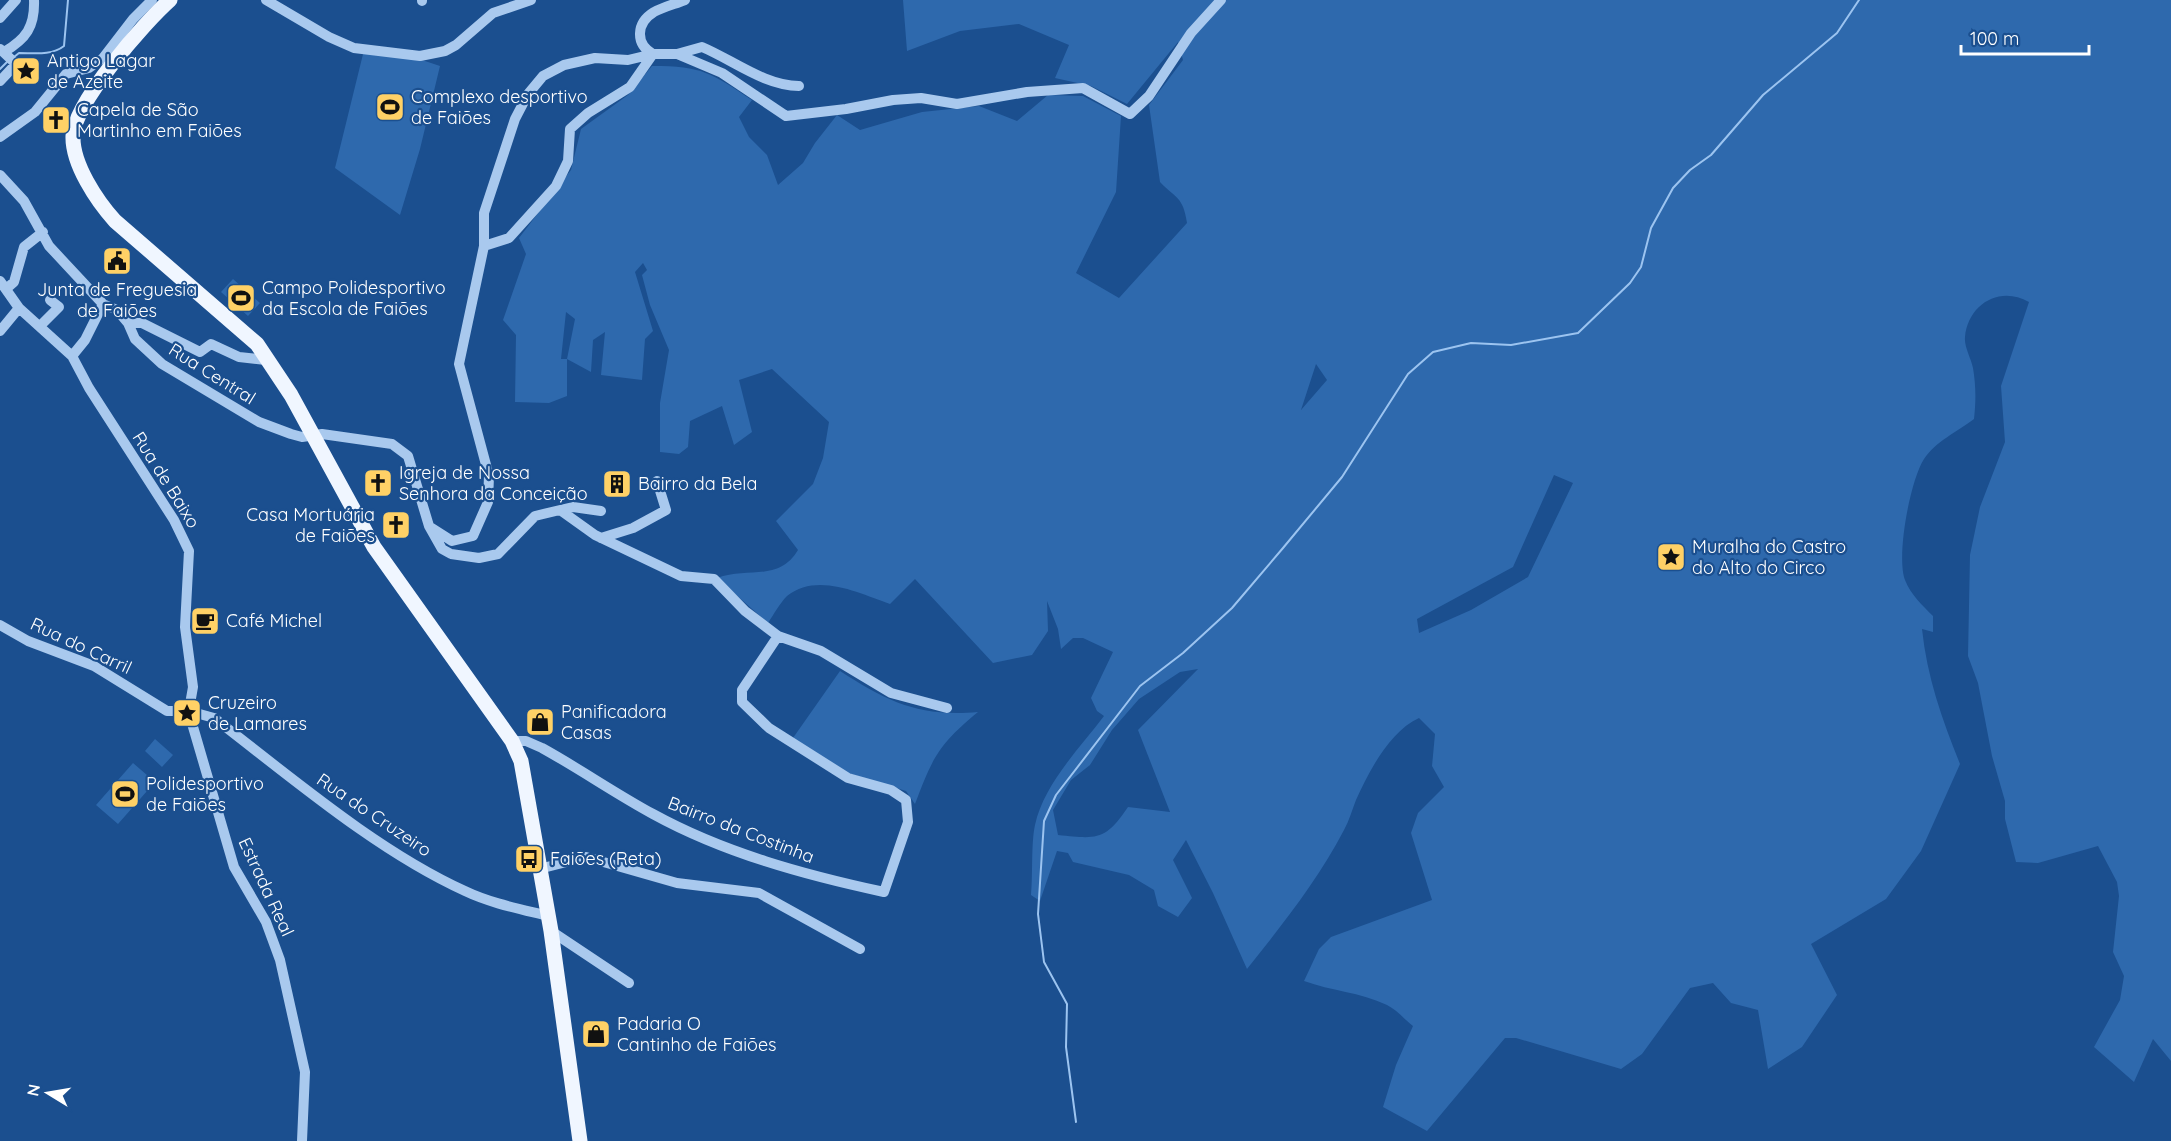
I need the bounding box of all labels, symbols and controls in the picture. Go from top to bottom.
scale bar [1961,18,2088,56]
text: 100 m [1970,27,2019,50]
place label: Antigo Lagar de Azeite [47,49,155,93]
place icon: Antigo Lagar de Azeite [10,55,42,87]
place label: Complexo desportivo de Faiões [411,85,588,129]
sports icon: Complexo desportivo de Faiões [374,91,406,123]
place label: Capela de São Martinho em Faiões [77,98,242,142]
church icon: Capela de São Martinho em Faiões [40,104,72,136]
public building icon: Junta de Freguesia de Faiões [101,245,133,277]
place label: Campo Polidesportivo da Escola de Faiões [262,276,446,320]
place label: Junta de Freguesia de Faiões [37,278,197,322]
sports icon: Campo Polidesportivo da Escola de Faiões [225,282,257,314]
street label: Rua Central [165,338,260,409]
street label: Rua de Baixo [128,427,205,532]
place label: Igreja de Nossa Senhora da Conceição [399,461,588,505]
church icon: Igreja de Nossa Senhora da Conceição [362,467,394,499]
building icon: Bairro da Bela [601,468,633,500]
place label: Bairro da Bela [638,472,757,495]
place label: Casa Mortuária de Faiões [246,503,375,547]
church icon: Casa Mortuária de Faiões [380,509,412,541]
place label: Muralha do Castro do Alto do Circo [1692,535,1846,579]
place icon: Muralha do Castro do Alto do Circo [1655,541,1687,573]
cafe icon: Café Michel [189,605,221,637]
place label: Café Michel [226,609,322,632]
street label: Rua do Carril [27,612,136,679]
place label: Cruzeiro de Lamares [208,691,307,735]
place icon: Cruzeiro de Lamares [171,697,203,729]
place label: Panificadora Casas [561,700,667,744]
shop icon: Panificadora Casas [524,706,556,738]
street label: Rua do Cruzeiro [313,768,436,861]
place label: Polidesportivo de Faiões [146,772,264,816]
sports icon: Polidesportivo de Faiões [109,778,141,810]
street label: Bairro da Costinha [665,791,818,868]
street label: Estrada Real [234,834,299,940]
bus stop icon: Faiões (Reta) [513,843,545,875]
place label: Faiões (Reta) [550,847,662,870]
place label: Padaria O Cantinho de Faiões [617,1012,777,1056]
shop icon: Padaria O Cantinho de Faiões [580,1018,612,1050]
north arrow [18,1063,78,1123]
text: N [22,1082,44,1098]

